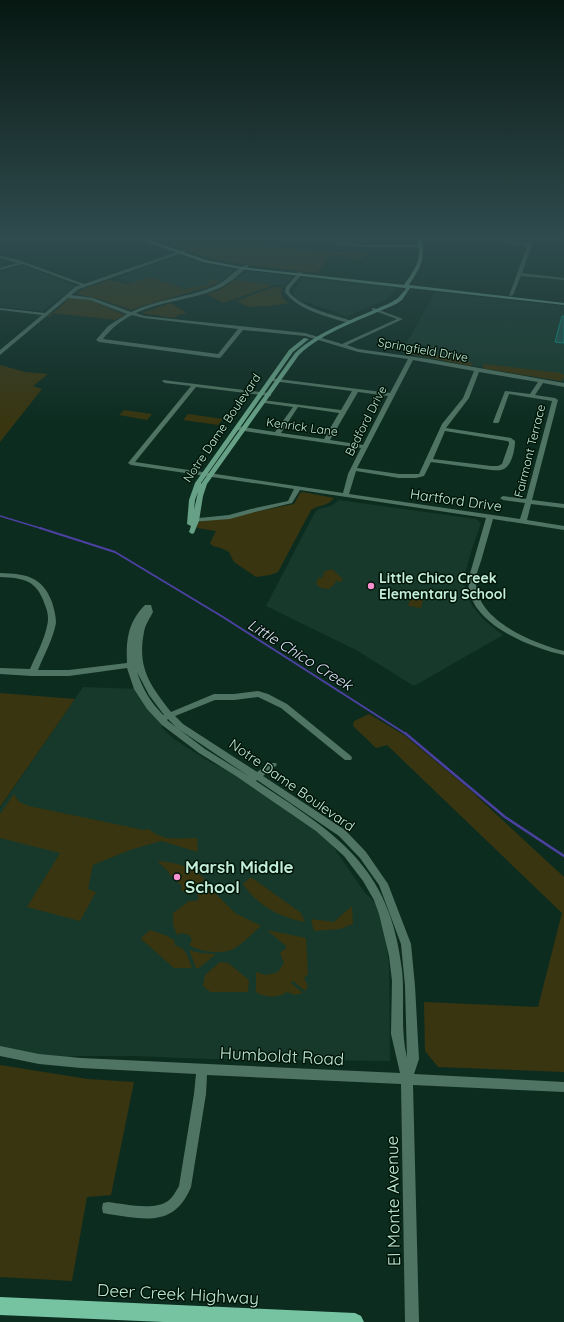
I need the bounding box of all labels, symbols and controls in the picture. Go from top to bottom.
street label: Springfield Drive [377,334,470,365]
street label: Notre Dame Boulevard [180,371,264,485]
street label: Bedford Drive [341,383,390,458]
street label: Fairmont Terrace [511,403,548,499]
street label: Kenrick Lane [265,414,339,439]
street label: Hartford Drive [409,485,503,515]
place label: Little Chico Creek Elementary School [379,569,506,603]
marker: Little Chico Creek Elementary School [366,581,376,591]
water label: Little Chico Creek [244,615,358,695]
street label: Notre Dame Boulevard [226,735,358,835]
place label: Marsh Middle School [185,856,294,897]
marker: Marsh Middle School [172,872,182,882]
street label: Humboldt Road [219,1042,345,1069]
street label: El Monte Avenue [381,1136,404,1266]
street label: Deer Creek Highway [97,1279,259,1308]

